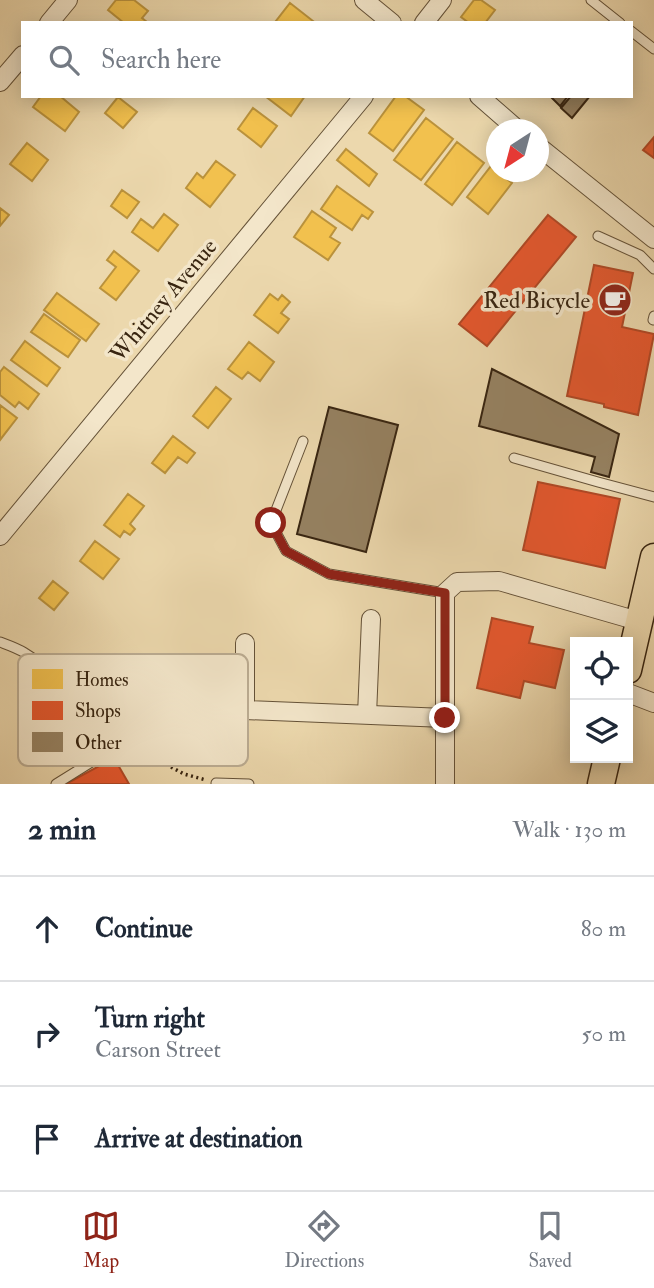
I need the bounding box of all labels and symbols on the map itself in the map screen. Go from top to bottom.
north arrow [486,119,549,182]
street label: Whitney Avenue [103,232,224,369]
cafe icon: Red Bicycle [596,281,634,319]
place label: Red Bicycle [483,286,590,315]
route start [255,507,286,538]
legend [18,654,248,766]
text: Homes [75,668,129,692]
text: Shops [75,699,121,724]
route end [429,702,460,733]
text: Other [75,731,122,755]

